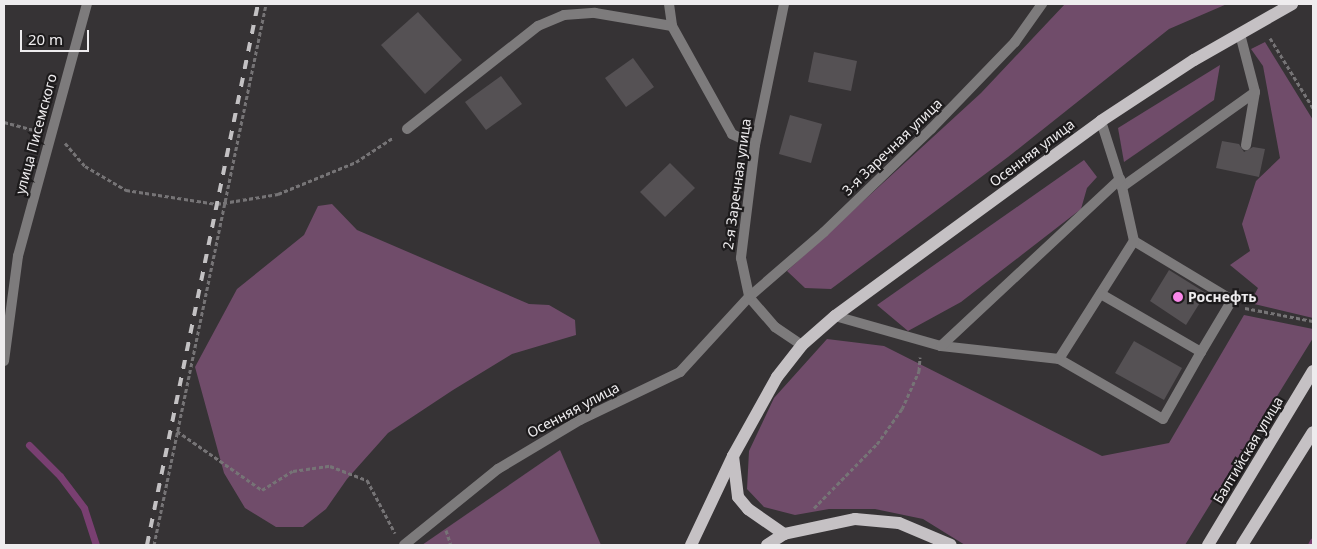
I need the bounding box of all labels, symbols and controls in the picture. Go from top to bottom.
scale bar [22,20,91,52]
text: 20 m [28,29,63,49]
street label: улица Писемского [12,72,60,196]
street label: 3-я Заречная улица [839,95,945,199]
street label: Осенняя улица [986,116,1078,190]
street label: 2-я Заречная улица [719,117,755,251]
place label: Роснефть [1188,289,1257,305]
marker: Роснефть [1172,291,1184,303]
street label: Осенняя улица [524,379,622,441]
street label: Балтийская улица [1209,393,1287,507]

